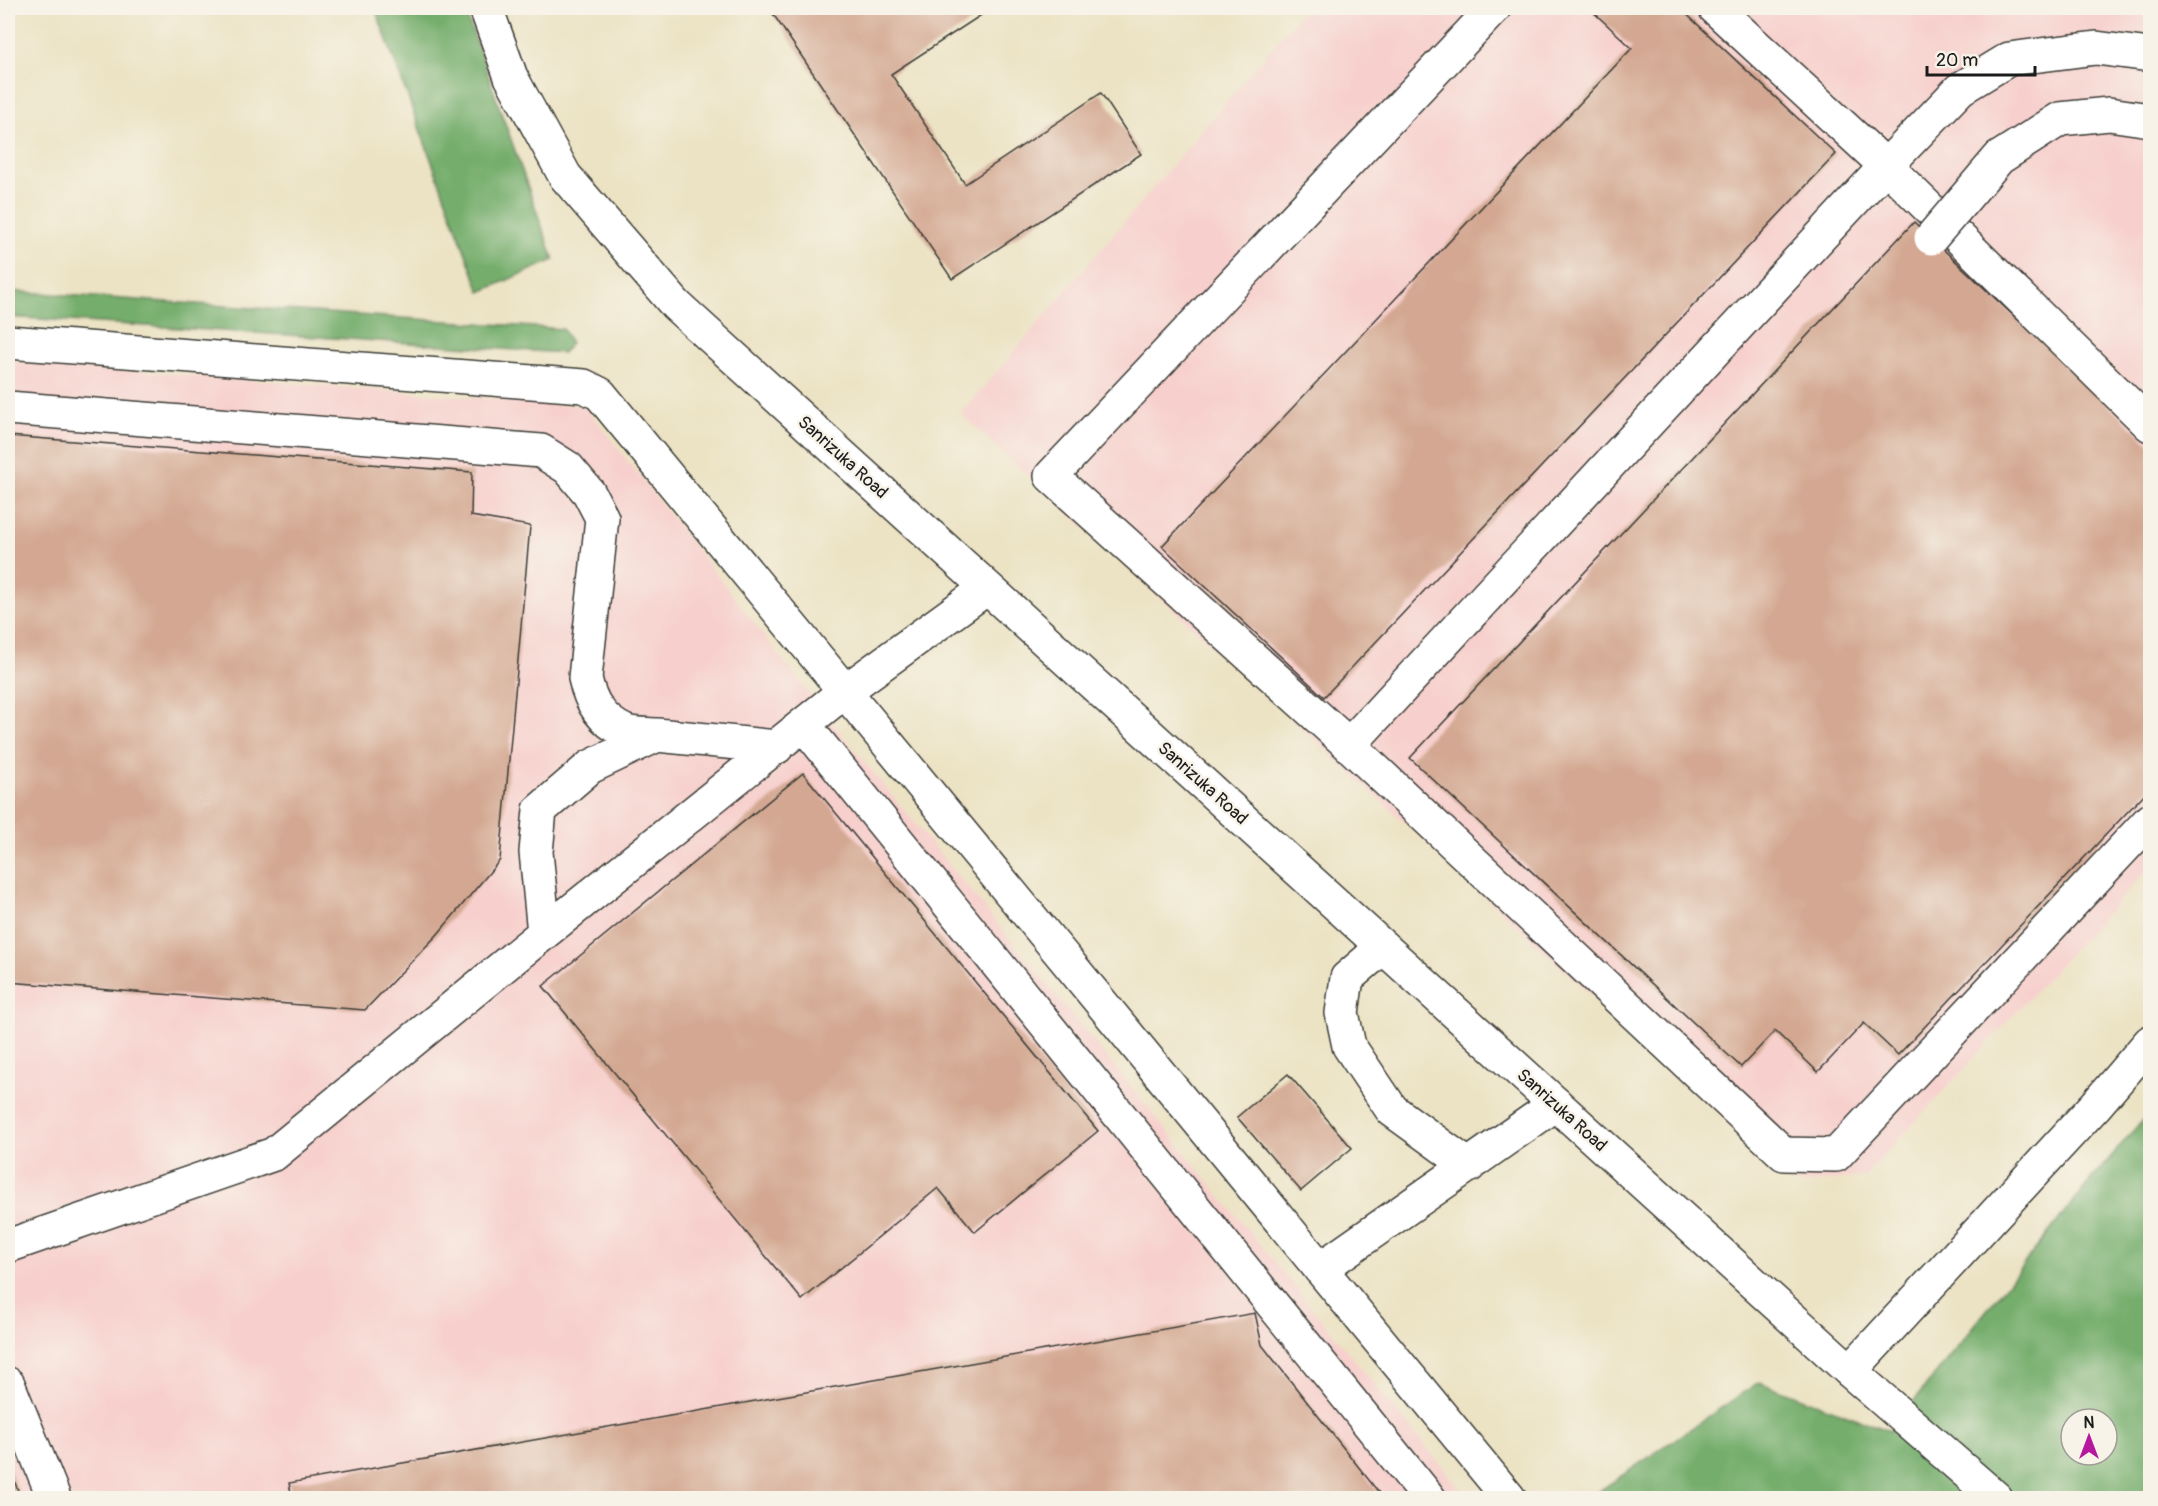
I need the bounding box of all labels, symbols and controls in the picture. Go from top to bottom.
scale bar [1927,39,2035,77]
text: 20 m [1936,49,1978,72]
street label: Sanrizuka Road [793,411,893,504]
street label: Sanrizuka Road [1153,737,1253,830]
street label: Sanrizuka Road [1512,1064,1612,1157]
north arrow [2059,1407,2119,1467]
text: N [2084,1413,2095,1433]

